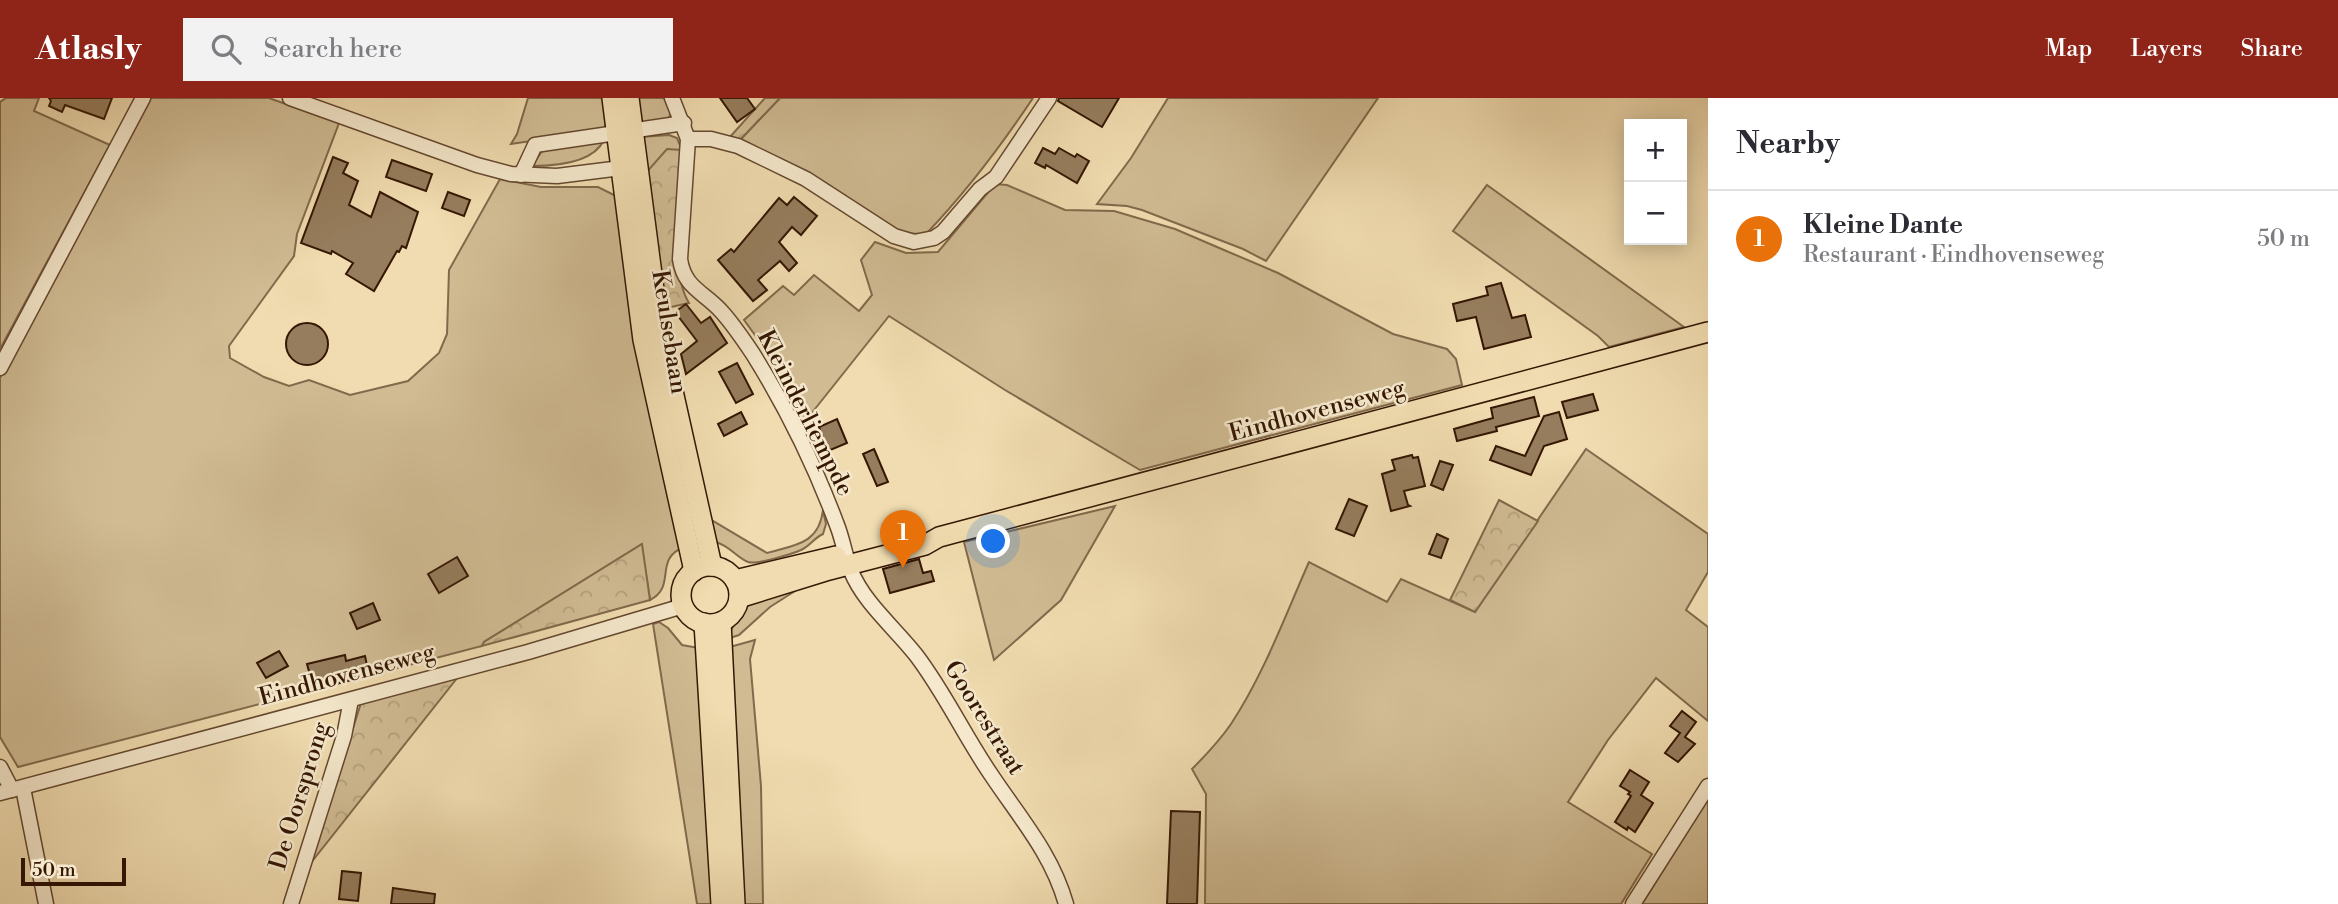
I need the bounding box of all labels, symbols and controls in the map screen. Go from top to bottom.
search box [183,18,673,81]
text: Atlasly [35,29,141,70]
icon: search [207,30,245,68]
text: Search here [263,33,402,65]
text: Map [2045,34,2092,64]
text: Layers [2130,34,2202,64]
text: Share [2240,34,2303,64]
map controls [1624,119,1687,245]
button: + [1624,119,1687,182]
text: Nearby [1736,125,1840,163]
button: − [1624,182,1687,245]
text: Kleine Dante [1803,209,1963,241]
text: 1 [1753,225,1765,253]
text: 50 m [2257,225,2310,253]
text: Restaurant · Eindhovenseweg [1803,241,2104,269]
street label: Keulsebaan [644,268,694,396]
street label: Kleinderliempde [750,325,860,501]
street label: Eindhovenseweg [1226,373,1409,449]
pin: 1 [880,510,926,568]
your location [976,524,1010,558]
street label: Eindhovenseweg [256,637,439,713]
street label: Goorestraat [937,655,1031,781]
street label: De Oorsprong [263,718,337,874]
scale bar [21,855,126,887]
text: 50 m [32,858,76,882]

